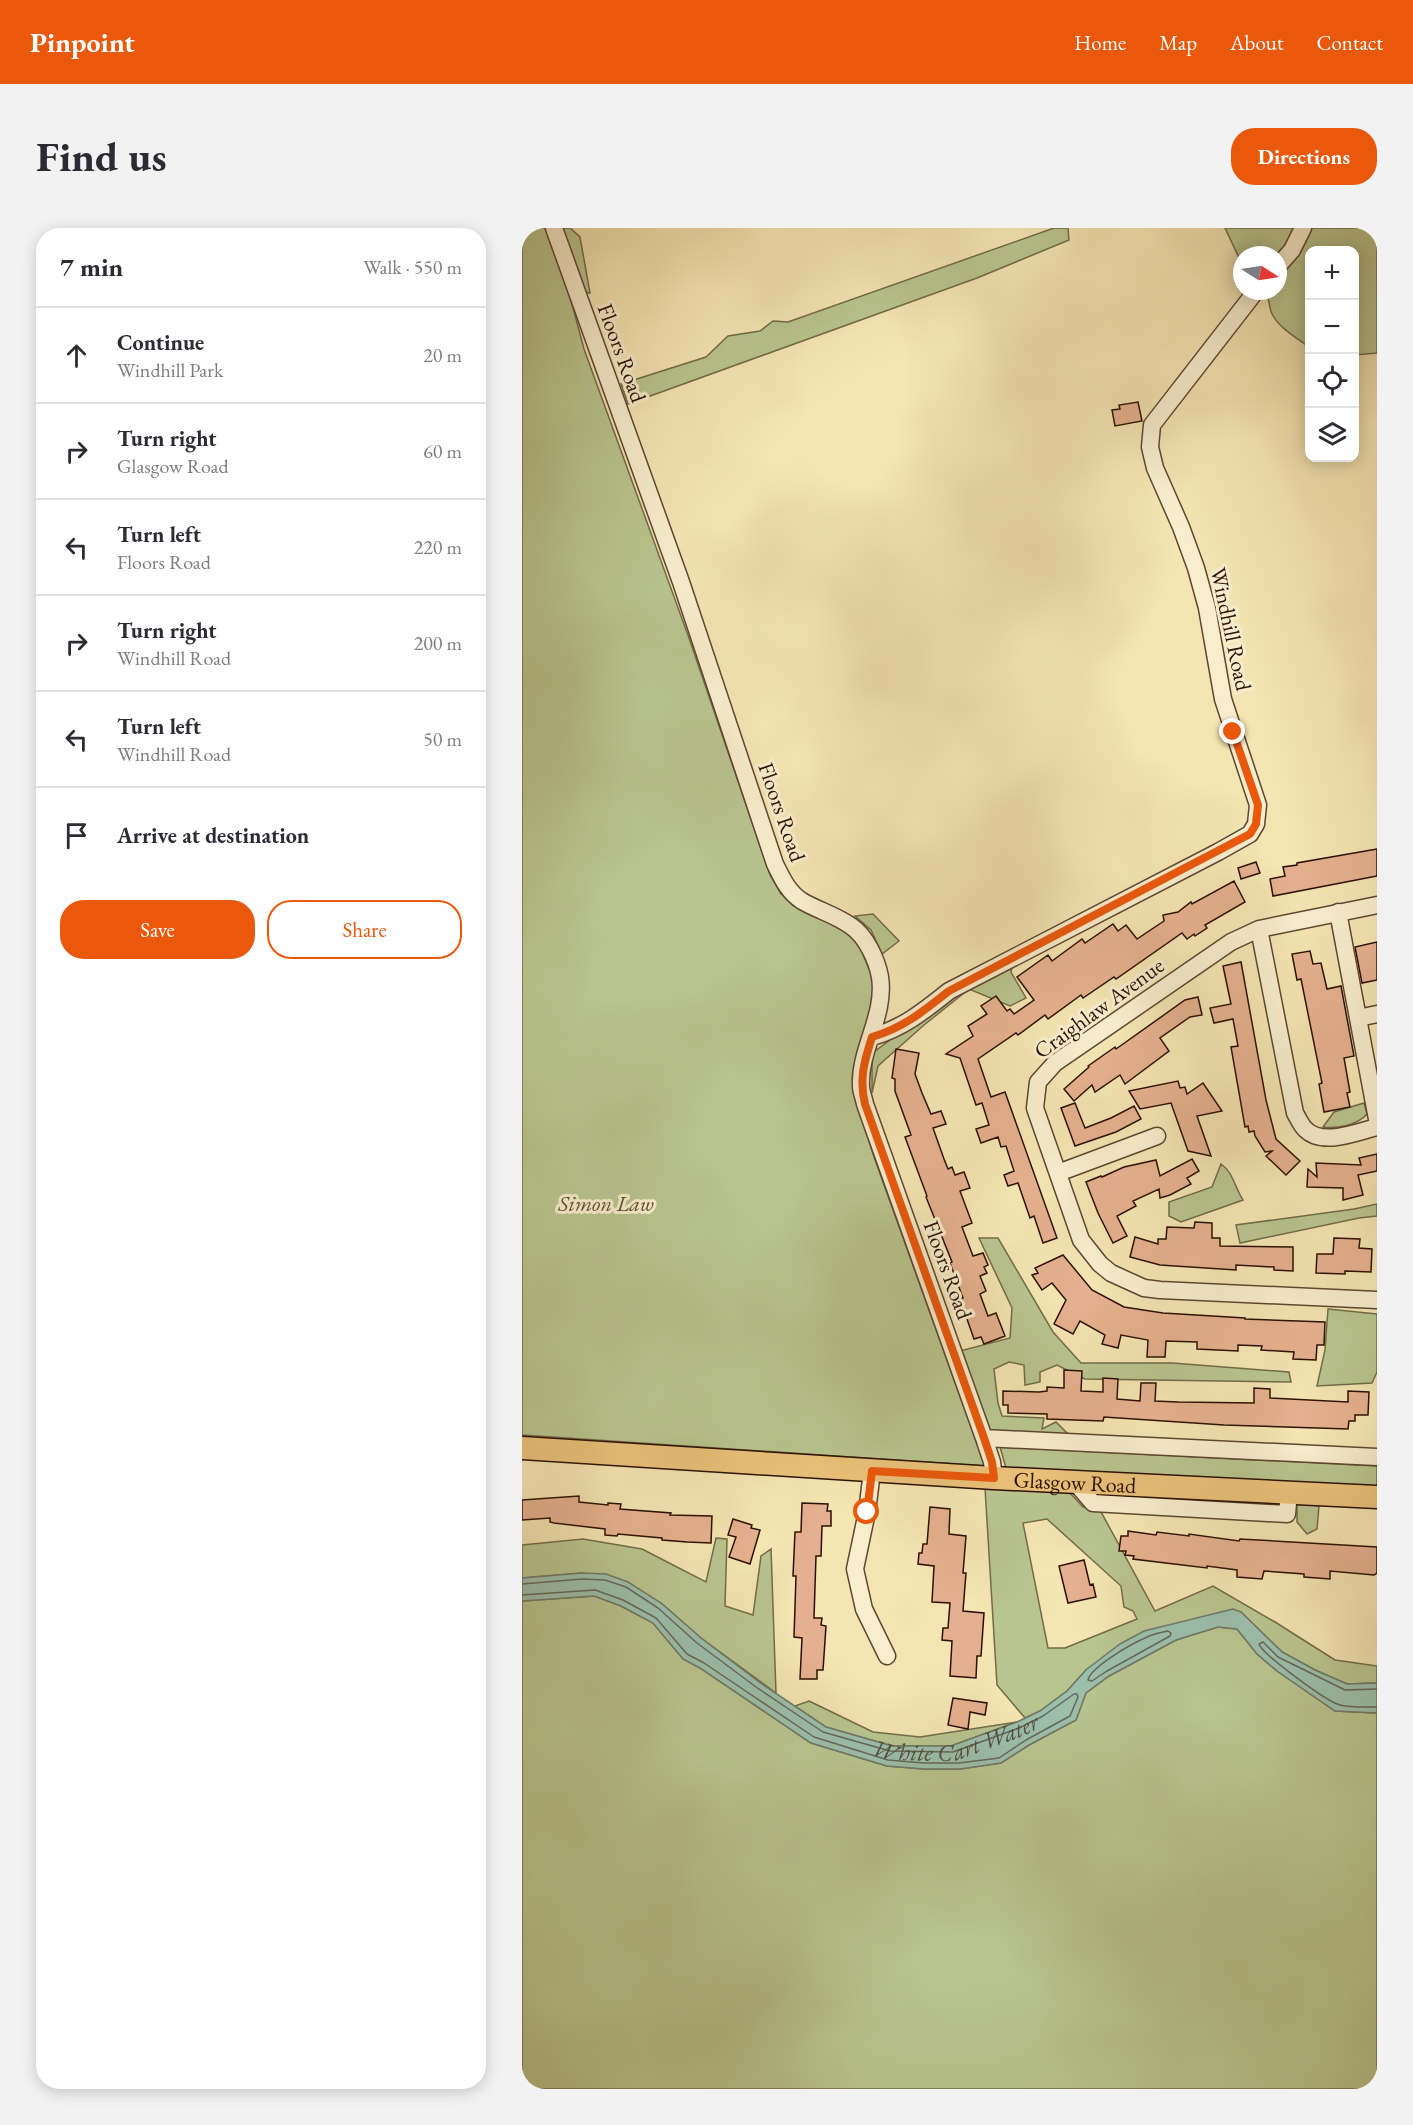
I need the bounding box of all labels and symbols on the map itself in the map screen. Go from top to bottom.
north arrow [1233,246,1287,300]
street label: Floors Road [591,300,654,407]
street label: Windhill Road [1204,565,1258,694]
route end [1219,718,1245,744]
street label: Floors Road [751,758,813,866]
street label: Craighlaw Avenue [1028,951,1170,1065]
park label: Simon Law [557,1189,654,1218]
street label: Floors Road [917,1217,980,1324]
street label: Glasgow Road [1013,1464,1138,1500]
route start [853,1498,879,1524]
water label: White Cart Water [869,1704,1045,1769]

